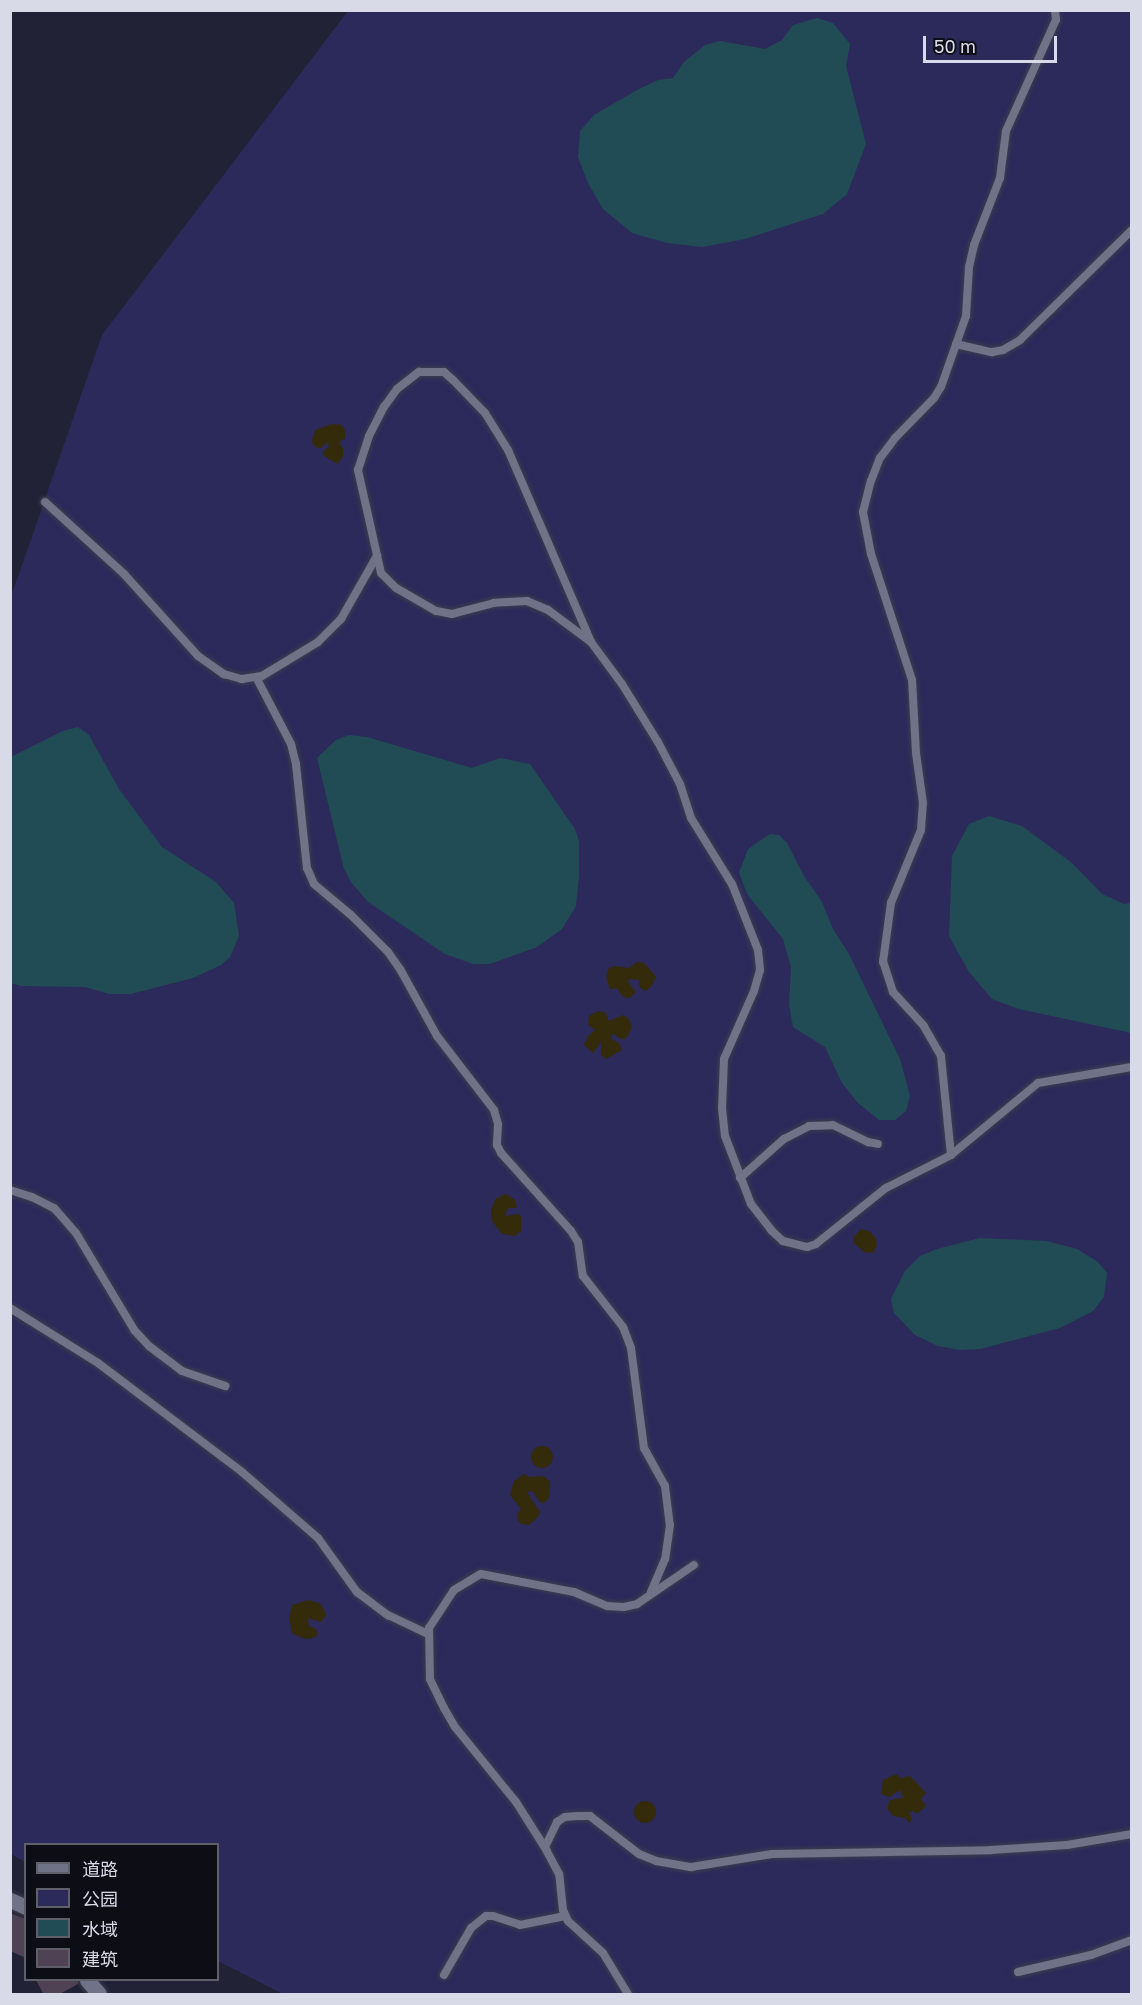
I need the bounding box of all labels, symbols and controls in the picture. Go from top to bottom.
scale bar [926,24,1060,62]
text: 50 m [934,35,976,57]
legend [24,1843,219,1981]
text: 道路 [82,1858,118,1880]
text: 公园 [82,1888,118,1910]
text: 水域 [82,1918,118,1940]
text: 建筑 [82,1948,118,1970]

